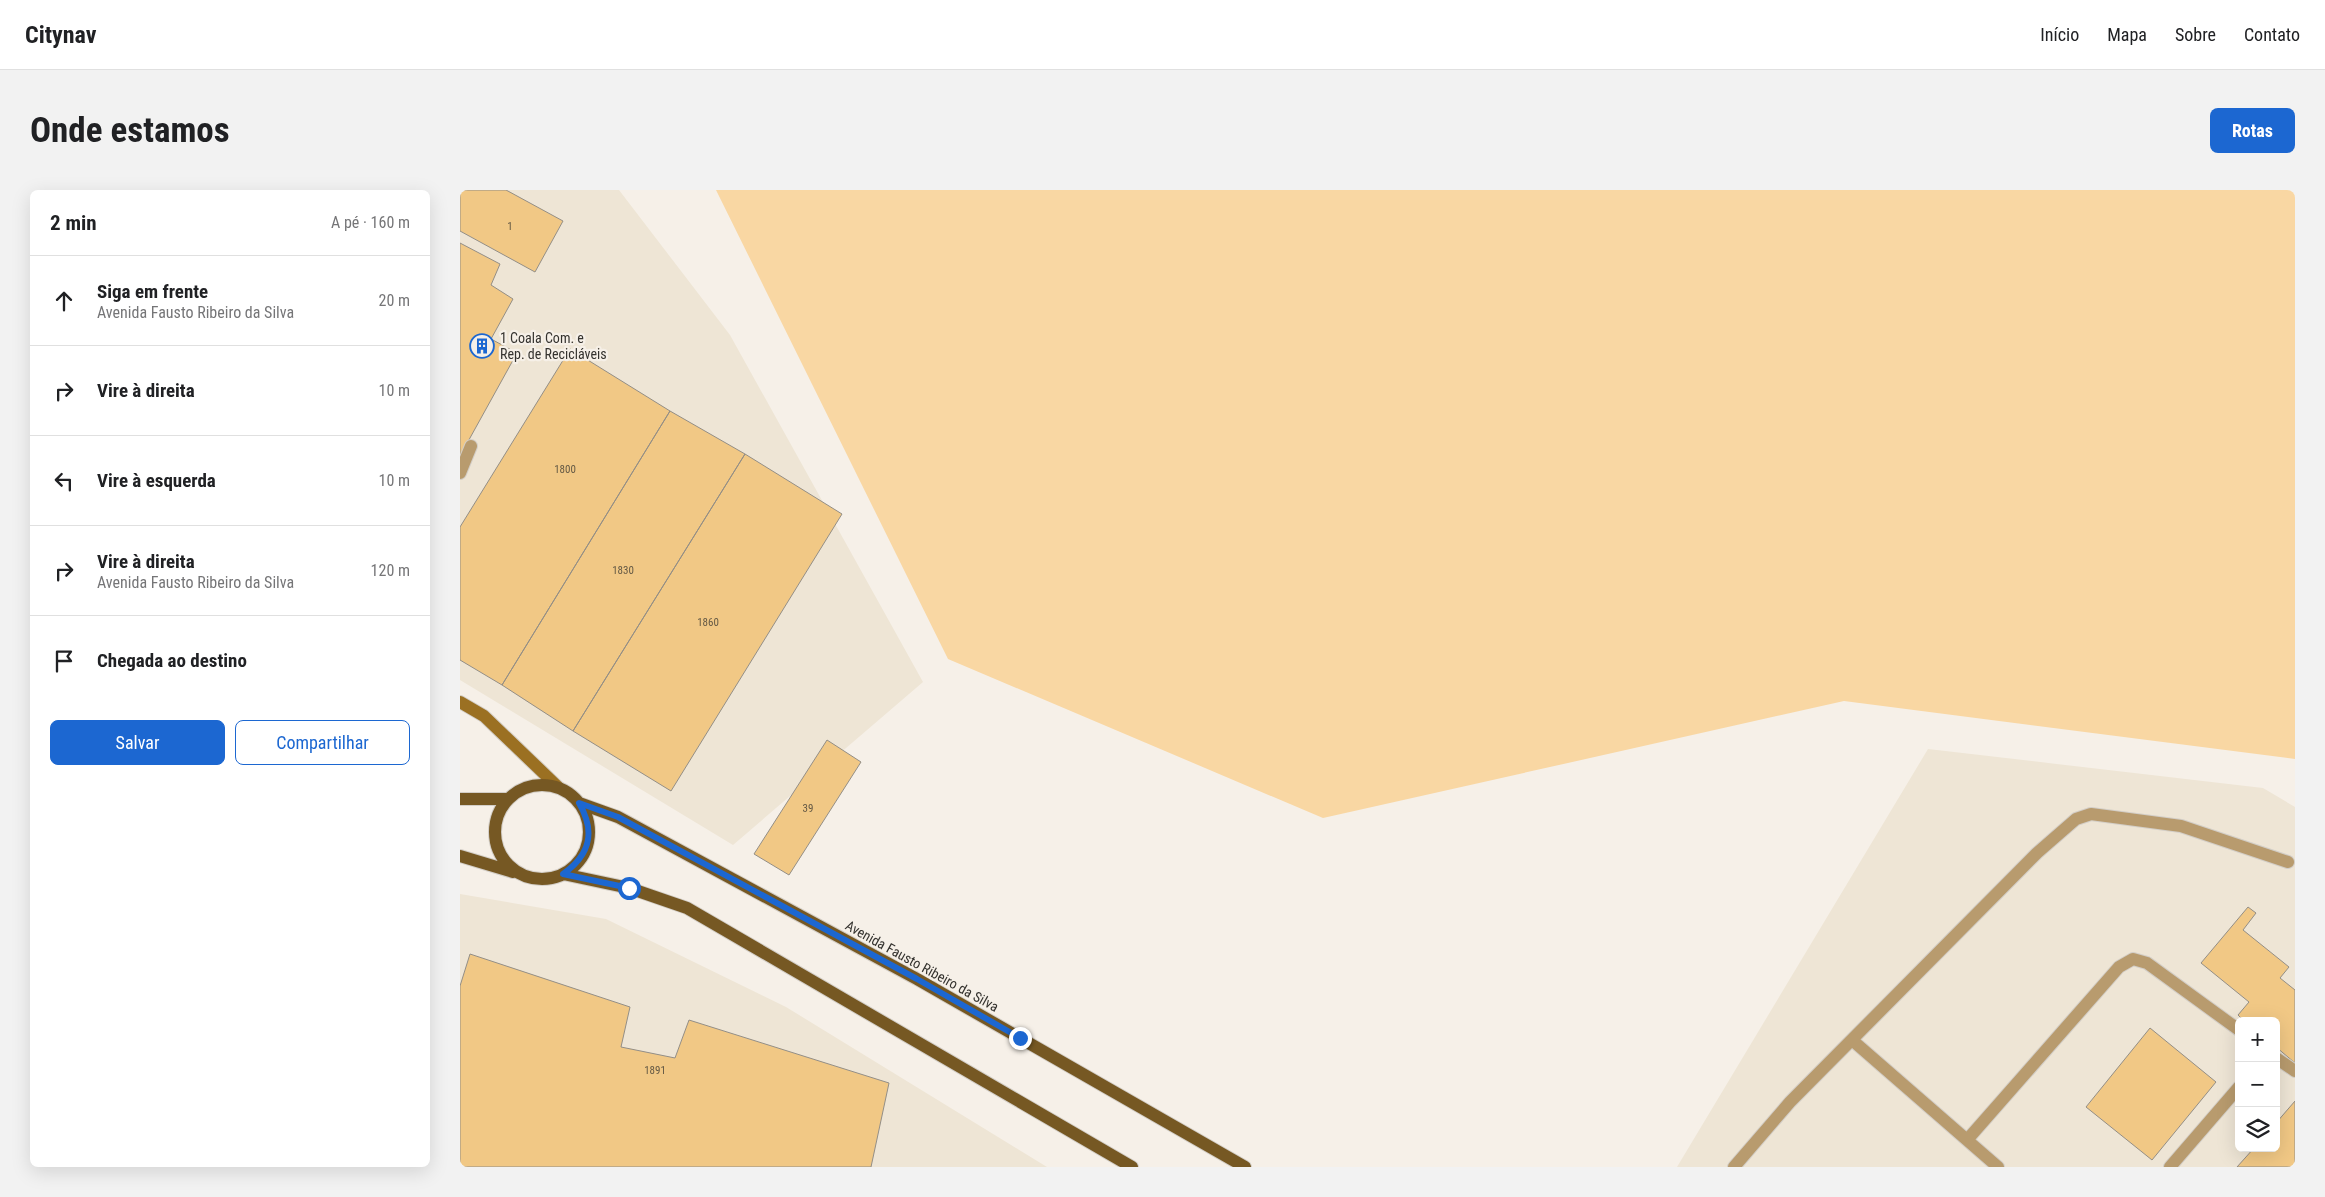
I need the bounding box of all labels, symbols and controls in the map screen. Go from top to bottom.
text: Citynav [25,21,96,49]
text: Início [2040,24,2079,45]
text: Mapa [2107,24,2147,45]
text: Sobre [2175,24,2216,45]
text: Contato [2244,24,2300,45]
button: Rotas [2210,108,2295,153]
text: Onde estamos [30,110,230,151]
text: 2 min [50,211,97,235]
text: A pé · 160 m [331,213,410,232]
house number: 1 [507,220,513,233]
text: Siga em frente [97,280,208,303]
icon: ahead [50,287,78,315]
text: 20 m [378,291,410,310]
text: Avenida Fausto Ribeiro da Silva [97,303,294,322]
place label: 1 Coala Com. e Rep. de Recicláveis [500,330,607,362]
building icon: 1 Coala Com. e Rep. de Recicláveis [469,333,495,359]
icon: right [50,377,78,405]
text: Vire à direita [97,379,195,402]
text: 10 m [378,381,410,400]
house number: 1800 [554,463,576,476]
icon: left [50,467,78,495]
text: Vire à esquerda [97,469,216,492]
text: 10 m [378,471,410,490]
text: Vire à direita [97,550,195,573]
icon: right [50,557,78,585]
text: 120 m [371,561,410,580]
house number: 1830 [612,564,634,577]
text: Avenida Fausto Ribeiro da Silva [97,573,294,592]
house number: 1860 [697,616,719,629]
icon: arrive [50,647,78,675]
text: Chegada ao destino [97,649,247,672]
button: Salvar [50,720,225,765]
button: Compartilhar [235,720,410,765]
house number: 39 [803,802,813,815]
route start [618,877,641,900]
street label: Avenida Fausto Ribeiro da Silva [843,917,1001,1015]
map controls [2235,1017,2280,1152]
button: + [2235,1017,2280,1062]
route end [1009,1027,1032,1050]
button: − [2235,1062,2280,1107]
house number: 1891 [644,1064,666,1077]
button: layers [2235,1107,2280,1152]

